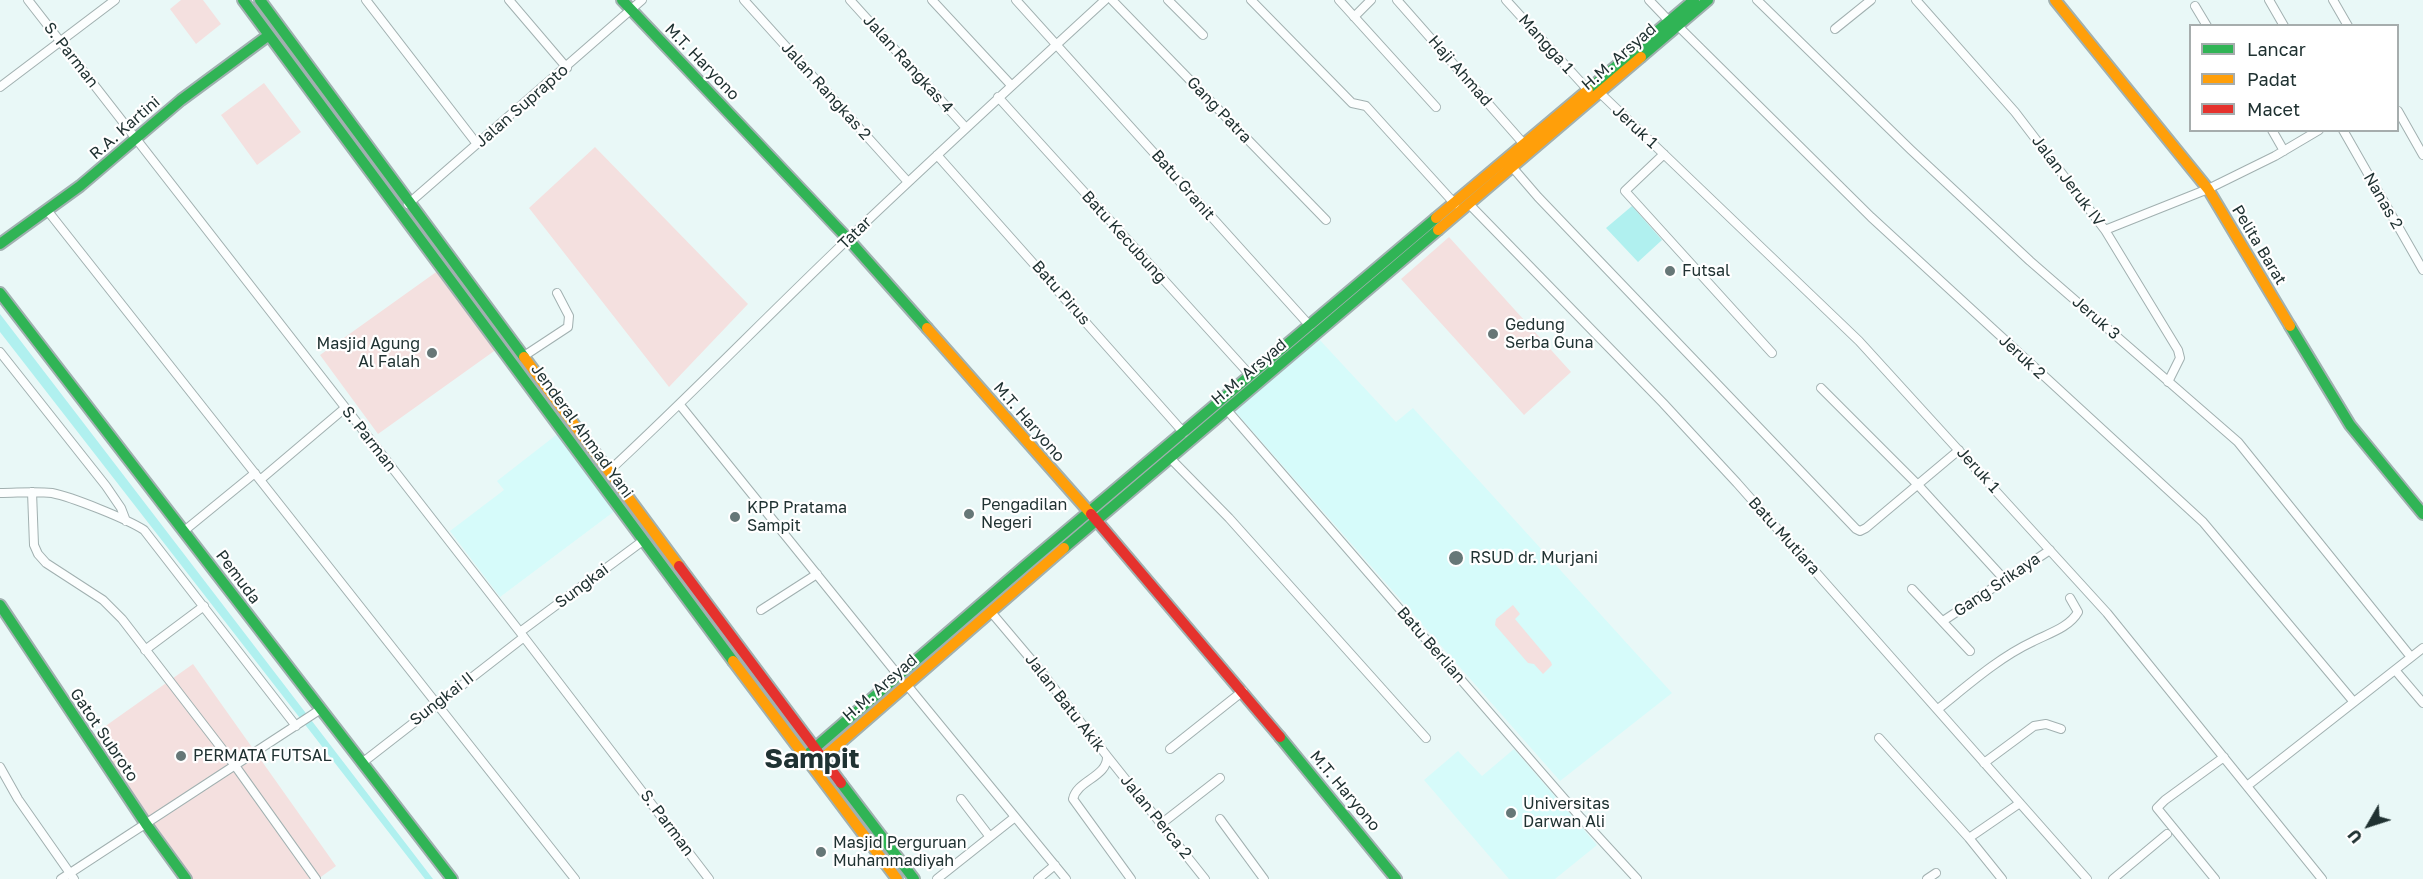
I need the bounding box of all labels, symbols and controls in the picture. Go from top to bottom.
street label: Mangga 1 [1514,10,1578,78]
street label: Jalan Rangkas 4 [859,11,957,117]
street label: S. Parman [40,19,102,91]
street label: H.M. Arsyad [1578,19,1660,95]
street label: M.T. Haryono [661,20,743,104]
legend [2189,24,2399,132]
street label: Haji Ahmad [1424,32,1496,110]
street label: Jalan Rangkas 2 [777,38,875,144]
text: Lancar [2247,38,2306,60]
street label: Jalan Suprapto [472,60,572,152]
text: Padat [2247,68,2297,90]
street label: Gang Patra [1183,73,1255,147]
street label: R.A. Kartini [86,92,164,164]
text: Macet [2247,98,2300,120]
street label: Jeruk 1 [1608,101,1662,153]
street label: Jalan Jeruk IV [2028,132,2108,230]
street label: Batu Granit [1147,146,1219,224]
street label: Nanas 2 [2359,169,2407,233]
street label: Batu Kecubung [1078,187,1170,287]
street label: Pelita Barat [2228,202,2290,288]
street label: Tatar [834,213,876,253]
street label: Batu Pirus [1028,257,1094,329]
place label: Futsal [1682,261,1730,281]
marker: Futsal [1663,264,1677,278]
street label: Jeruk 3 [2068,292,2124,344]
place label: Gedung Serba Guna [1505,315,1593,353]
marker: Gedung Serba Guna [1486,327,1500,341]
street label: Jeruk 2 [1995,331,2049,383]
place label: Masjid Agung Al Falah [317,334,420,372]
street label: H.M. Arsyad [1207,335,1291,409]
marker: Masjid Agung Al Falah [425,346,439,360]
street label: Jenderal Ahmad Yani [527,360,637,502]
street label: M.T. Haryono [989,378,1069,466]
street label: S. Parman [338,403,400,475]
street label: Jeruk 1 [1953,443,2003,497]
street label: Batu Mutiara [1744,493,1824,579]
place label: Pengadilan Negeri [981,495,1067,533]
place label: KPP Pratama Sampit [747,498,847,536]
marker: Pengadilan Negeri [962,507,976,521]
marker: KPP Pratama Sampit [728,510,742,524]
street label: Pemuda [212,546,264,608]
place label: RSUD dr. Murjani [1470,548,1598,568]
marker: RSUD dr. Murjani [1447,549,1465,567]
street label: Gang Srikaya [1950,549,2044,621]
street label: Sungkai [552,560,612,612]
street label: Batu Berlian [1393,603,1469,687]
street label: H.M. Arsyad [839,650,921,726]
street label: Jalan Batu Akik [1021,650,1109,756]
street label: Sungkai II [406,668,478,730]
street label: Gatot Subroto [66,685,142,785]
district label: Sampit [764,742,860,776]
place label: PERMATA FUTSAL [193,746,332,766]
street label: M.T. Haryono [1306,747,1384,835]
marker: PERMATA FUTSAL [174,749,188,763]
street label: Jalan Perca 2 [1116,771,1196,863]
street label: S. Parman [636,786,698,860]
place label: Universitas Darwan Ali [1523,794,1610,832]
north arrow [2339,795,2399,855]
marker: Universitas Darwan Ali [1504,806,1518,820]
text: U [2344,825,2366,847]
place label: Masjid Perguruan Muhammadiyah [833,833,967,871]
marker: Masjid Perguruan Muhammadiyah [814,845,828,859]

